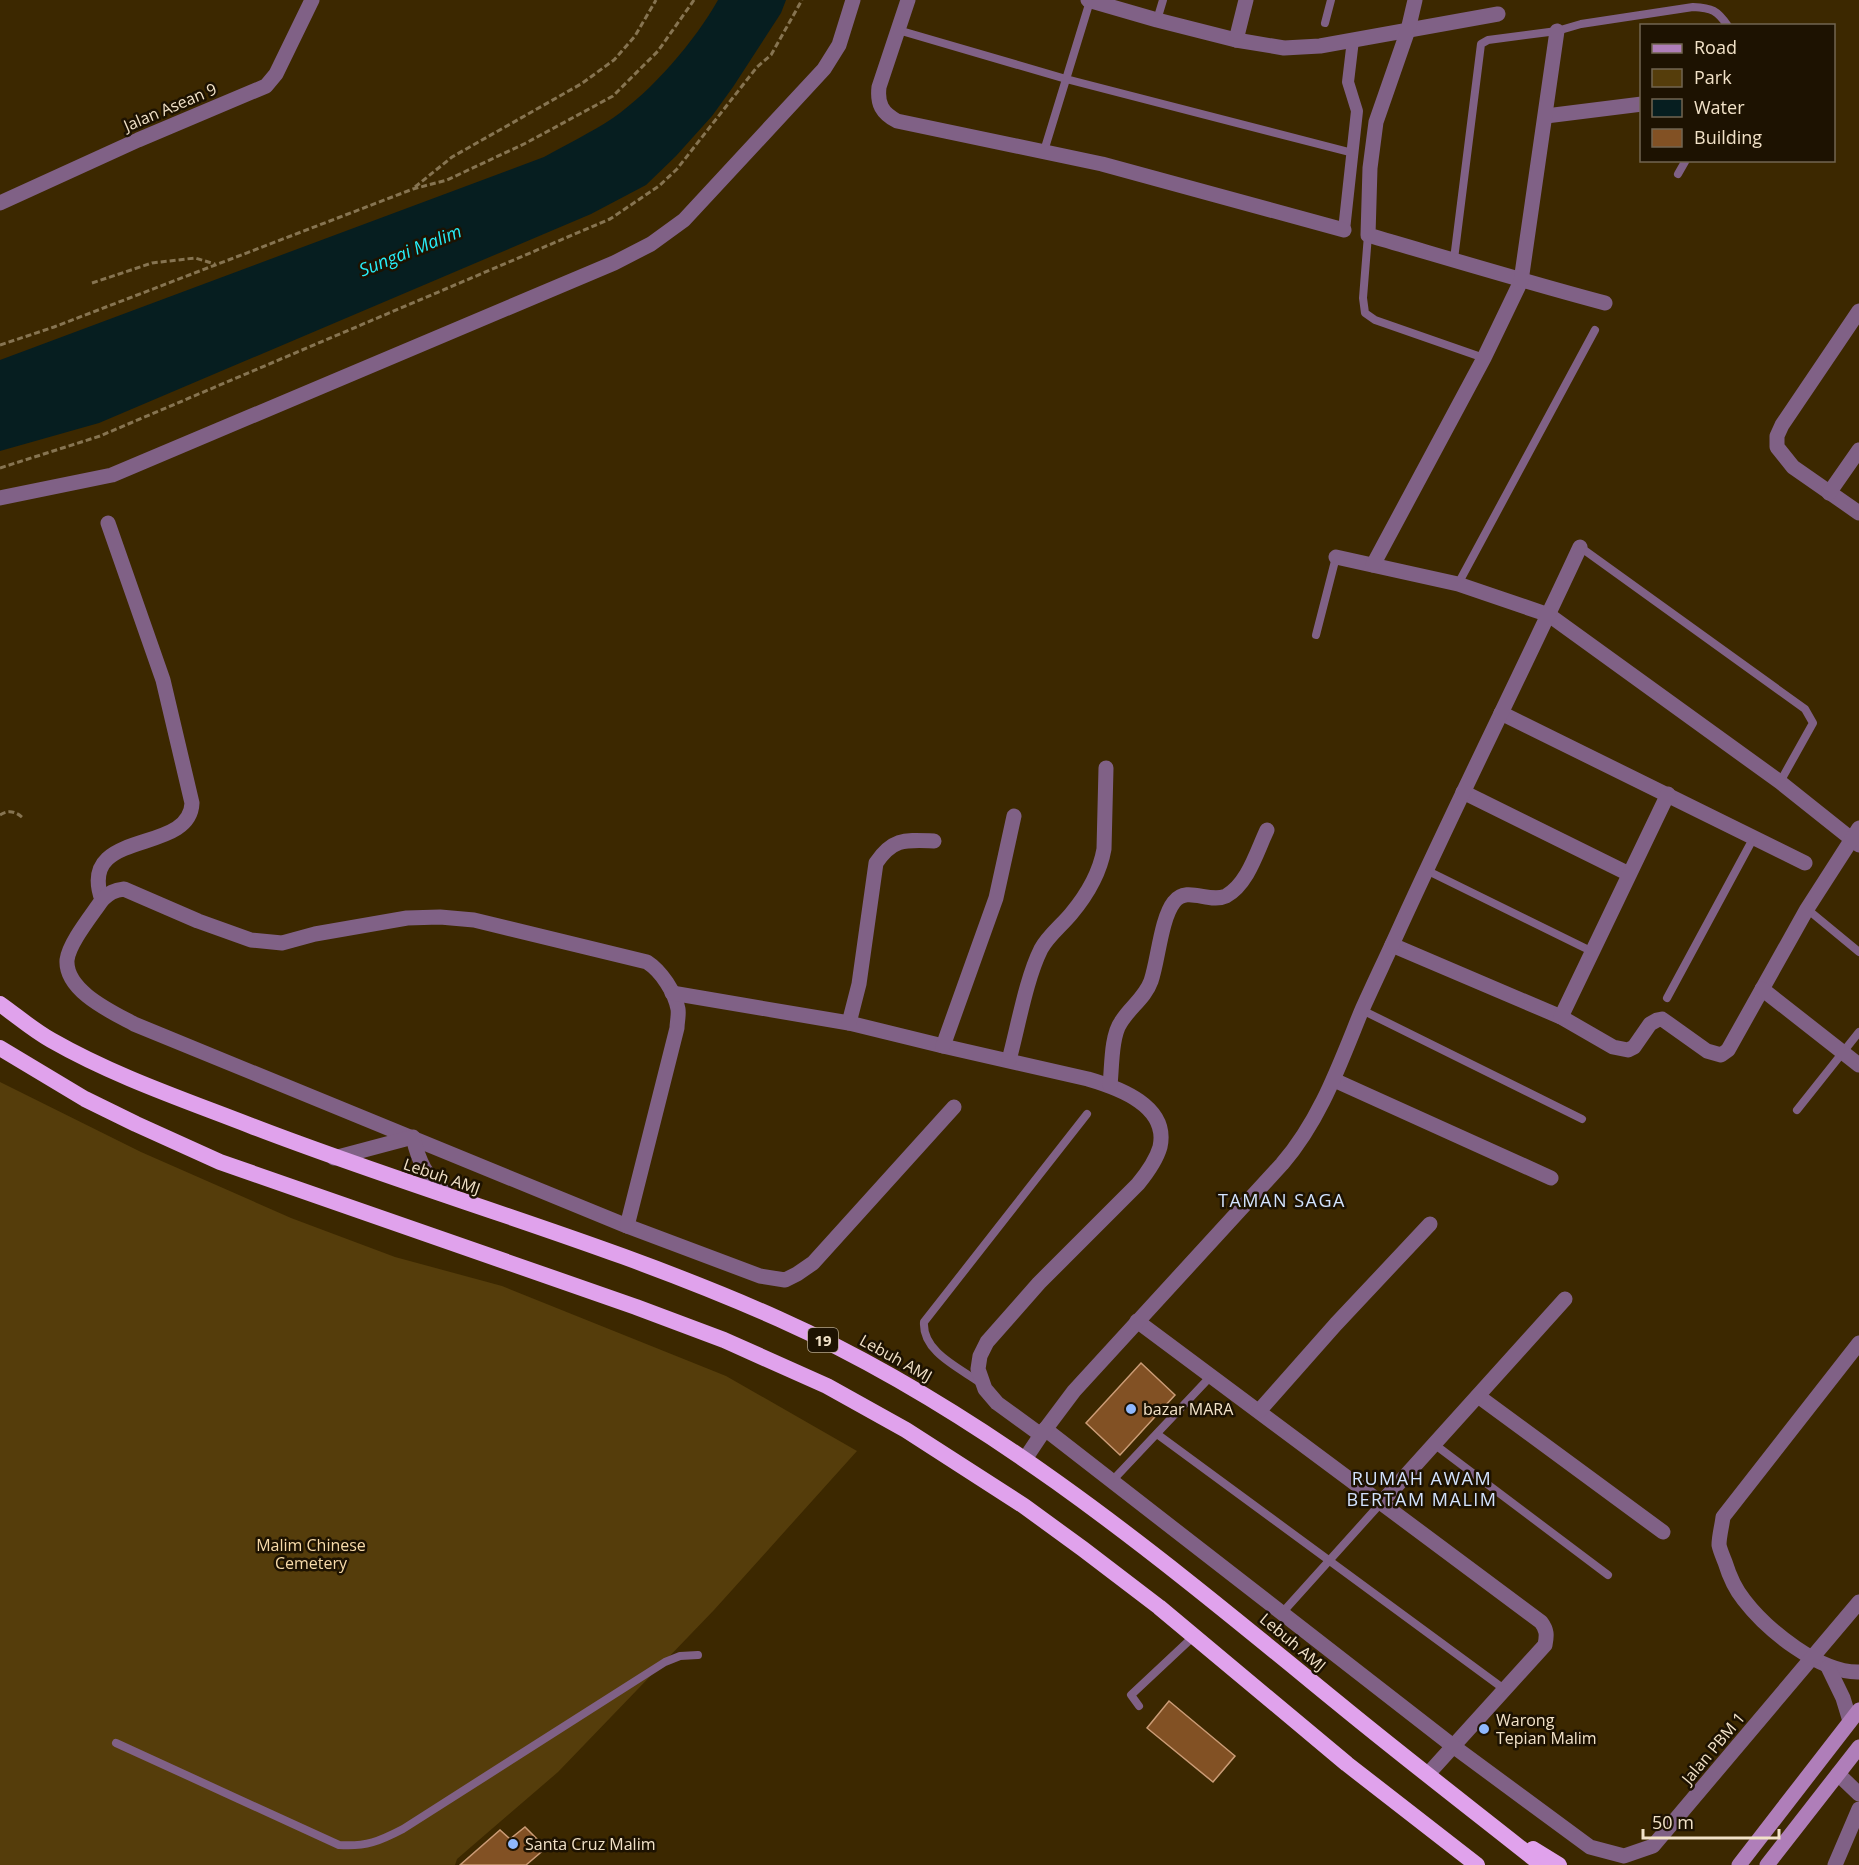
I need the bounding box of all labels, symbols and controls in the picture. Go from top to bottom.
legend [1640,24,1835,162]
text: Road [1694,35,1737,59]
text: Park [1694,65,1732,89]
street label: Jalan Asean 9 [118,78,220,137]
text: Water [1694,95,1745,119]
text: Building [1694,125,1762,149]
water label: Sungai Malim [355,219,465,281]
street label: Lebuh AMJ [401,1153,483,1199]
district label: TAMAN SAGA [1218,1188,1346,1212]
road number: 19 [808,1328,838,1352]
street label: Lebuh AMJ [856,1329,936,1387]
place label: bazar MARA [1143,1398,1234,1420]
marker: bazar MARA [1124,1402,1138,1416]
district label: RUMAH AWAM BERTAM MALIM [1346,1466,1498,1511]
park label: Malim Chinese Cemetery [256,1534,366,1574]
street label: Lebuh AMJ [1255,1608,1331,1676]
street label: Jalan PBM 1 [1675,1707,1750,1790]
place label: Warong Tepian Malim [1496,1709,1597,1749]
marker: Warong Tepian Malim [1477,1722,1491,1736]
scale bar [1643,1802,1780,1840]
text: 50 m [1652,1810,1694,1834]
place label: Santa Cruz Malim [525,1833,655,1855]
marker: Santa Cruz Malim [506,1837,520,1851]

